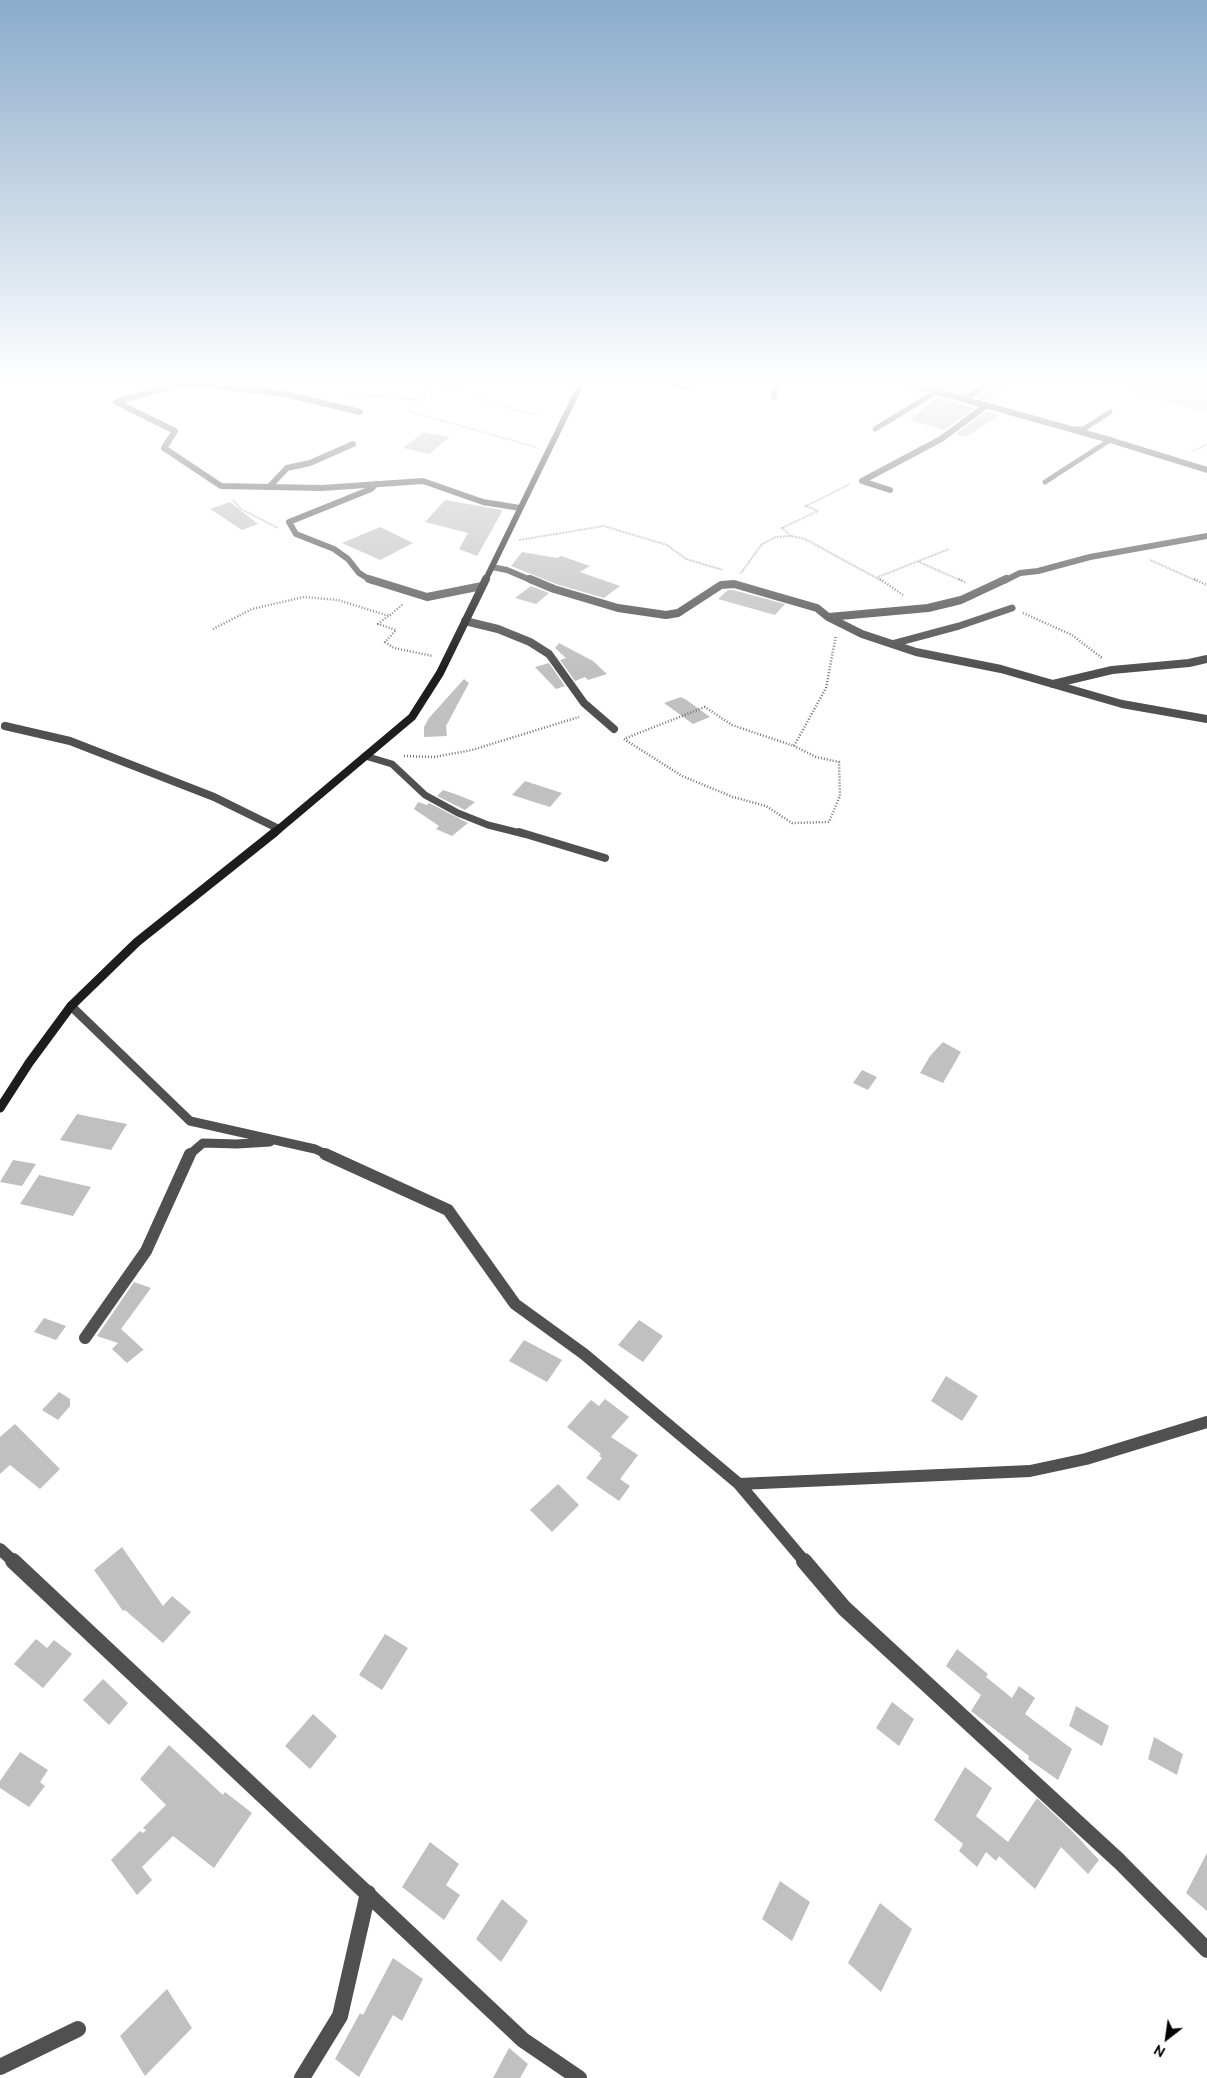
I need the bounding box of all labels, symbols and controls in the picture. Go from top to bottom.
north arrow [1142,2013,1192,2063]
text: N [1151,2041,1168,2061]

